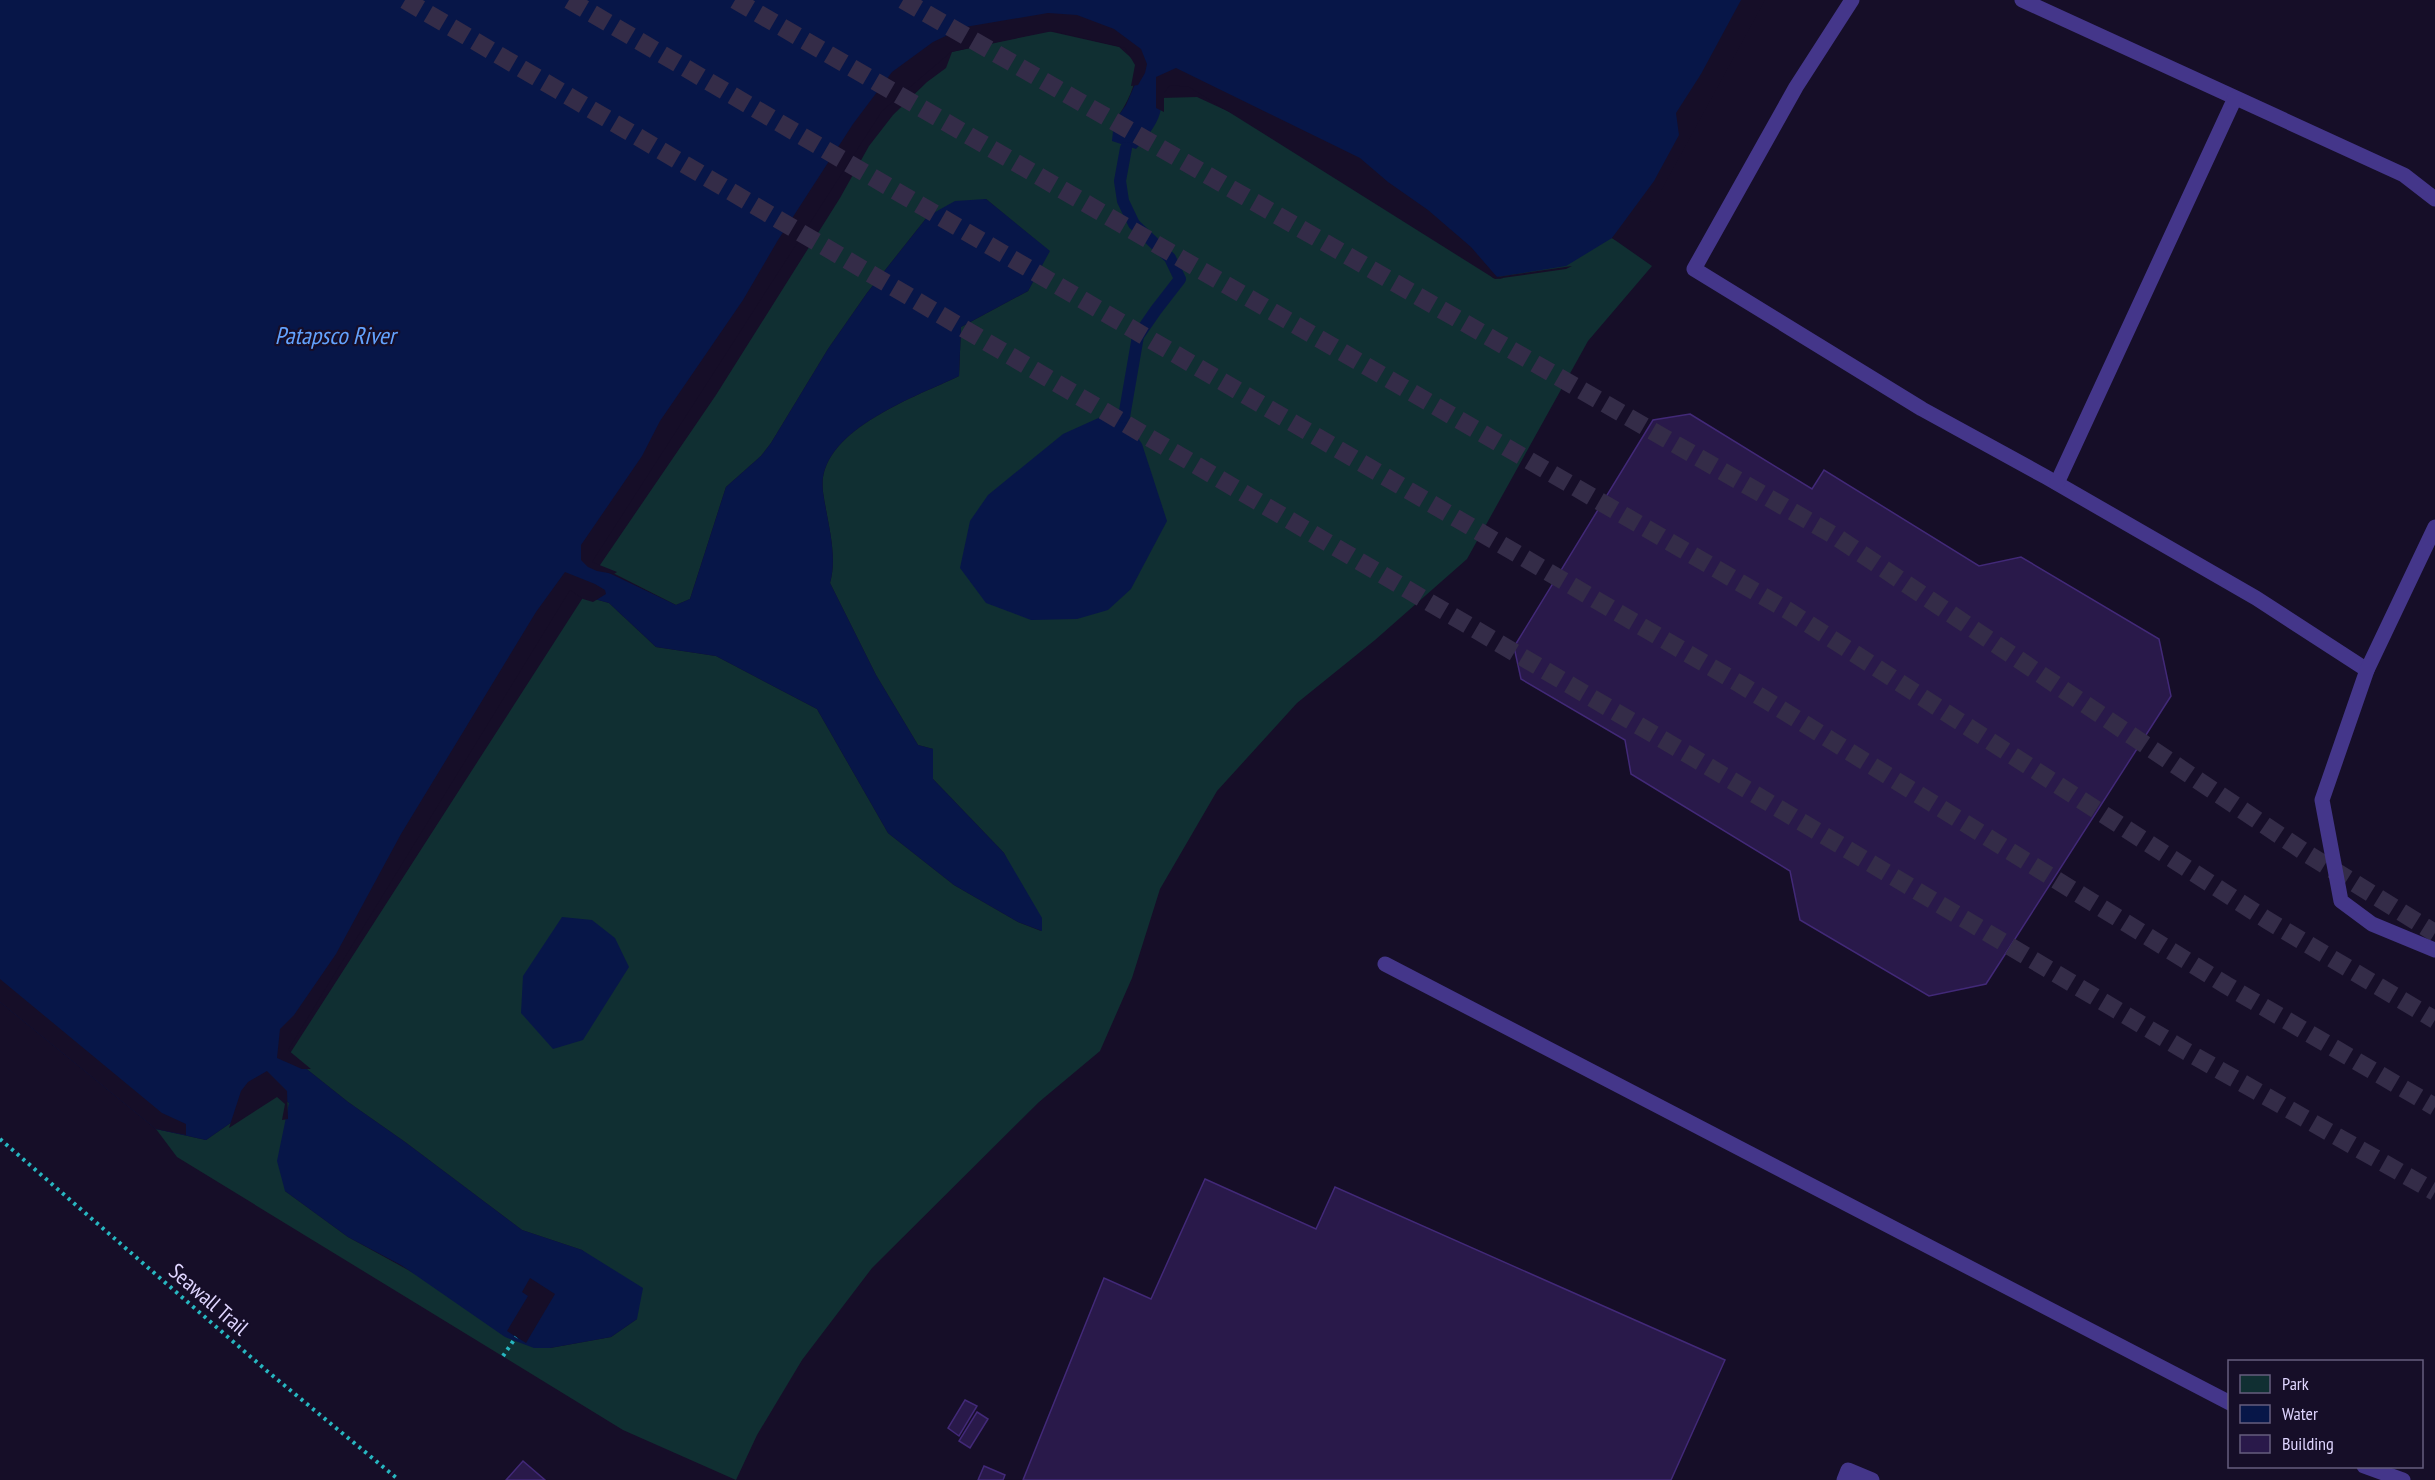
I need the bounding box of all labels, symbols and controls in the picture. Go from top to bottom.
water label: Patapsco River [275,320,399,351]
street label: Seawall Trail [164,1257,255,1342]
legend [2228,1360,2423,1468]
text: Park [2282,1372,2309,1395]
text: Water [2282,1402,2318,1425]
text: Building [2282,1432,2334,1455]

